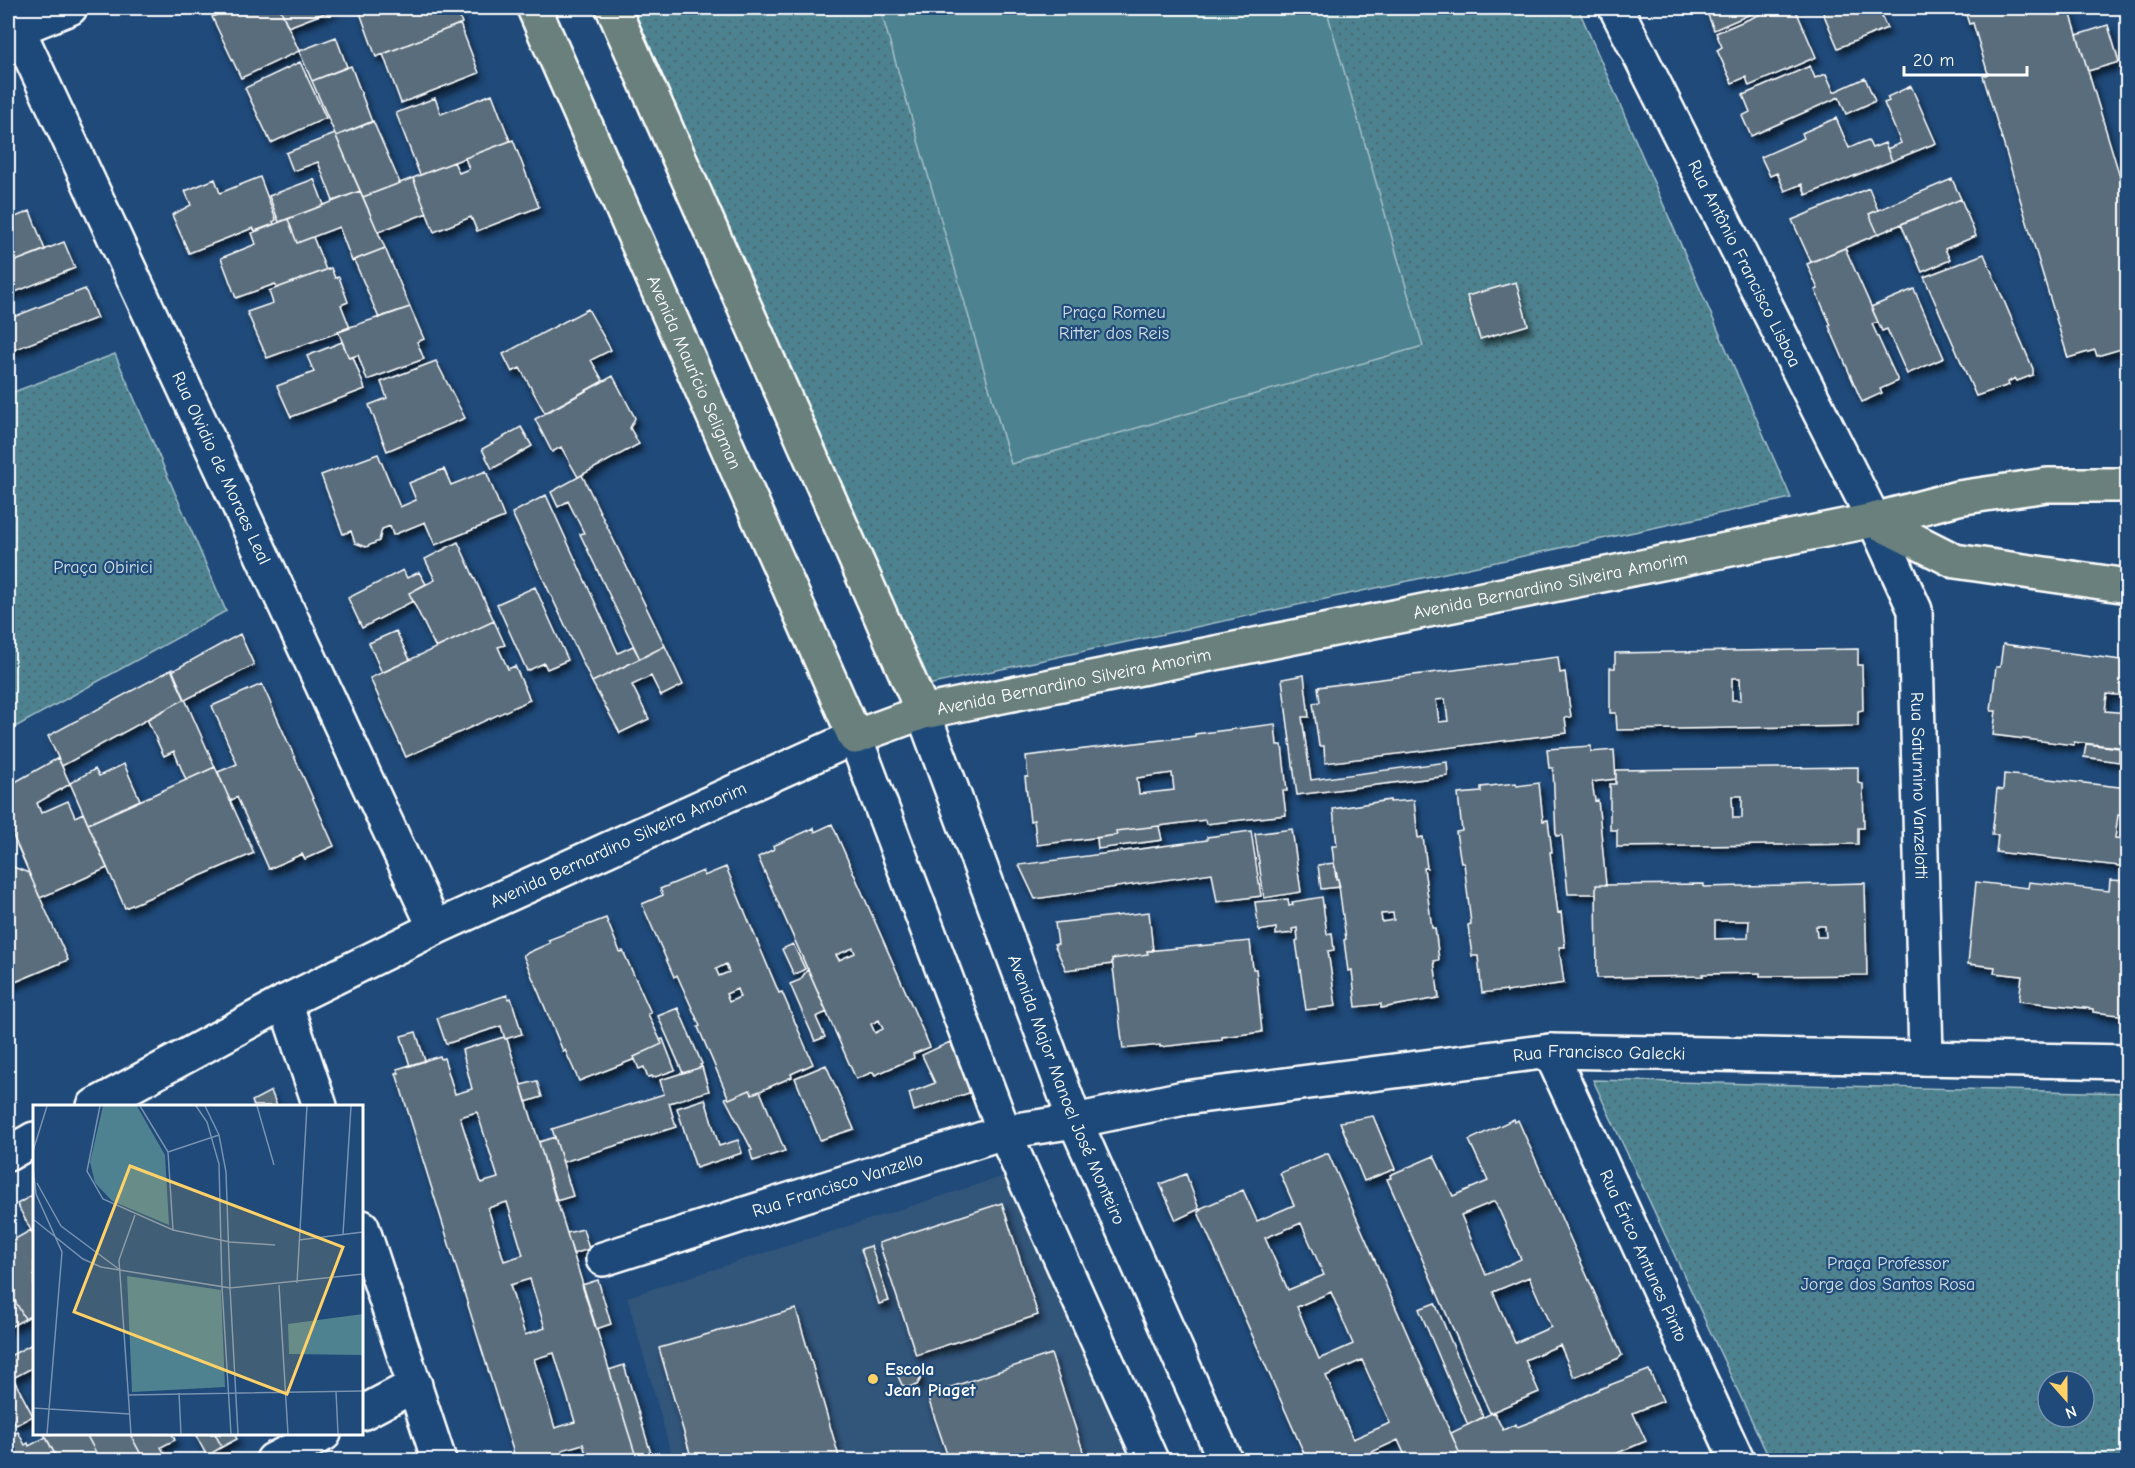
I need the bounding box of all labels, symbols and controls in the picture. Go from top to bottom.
scale bar [1904,39,2027,77]
text: 20 m [1913,50,1954,71]
street label: Rua Antônio Francisco Lisboa [1684,156,1806,371]
street label: Avenida Maurício Seligman [643,272,746,472]
park label: Praça Romeu Ritter dos Reis [1059,302,1169,344]
street label: Rua Olvidio de Moraes Leal [168,368,275,568]
street label: Avenida Bernardino Silveira Amorim [1411,547,1689,623]
park label: Praça Obirici [53,557,153,578]
street label: Avenida Bernardino Silveira Amorim [935,644,1213,719]
street label: Rua Saturnino Vanzelotti [1907,692,1932,880]
street label: Avenida Bernardino Silveira Amorim [487,777,750,912]
street label: Avenida Major Manoel José Monteiro [1004,952,1130,1228]
street label: Rua Francisco Galecki [1512,1040,1686,1066]
inset map [33,1105,363,1435]
street label: Rua Francisco Vanzello [750,1148,926,1222]
street label: Rua Érico Antunes Pinto [1595,1166,1692,1345]
park label: Praça Professor Jorge dos Santos Rosa [1801,1253,1975,1295]
place label: Escola Jean Piaget [885,1359,977,1401]
north arrow [2036,1369,2096,1429]
marker: Escola Jean Piaget [866,1372,880,1386]
text: N [2063,1402,2079,1422]

